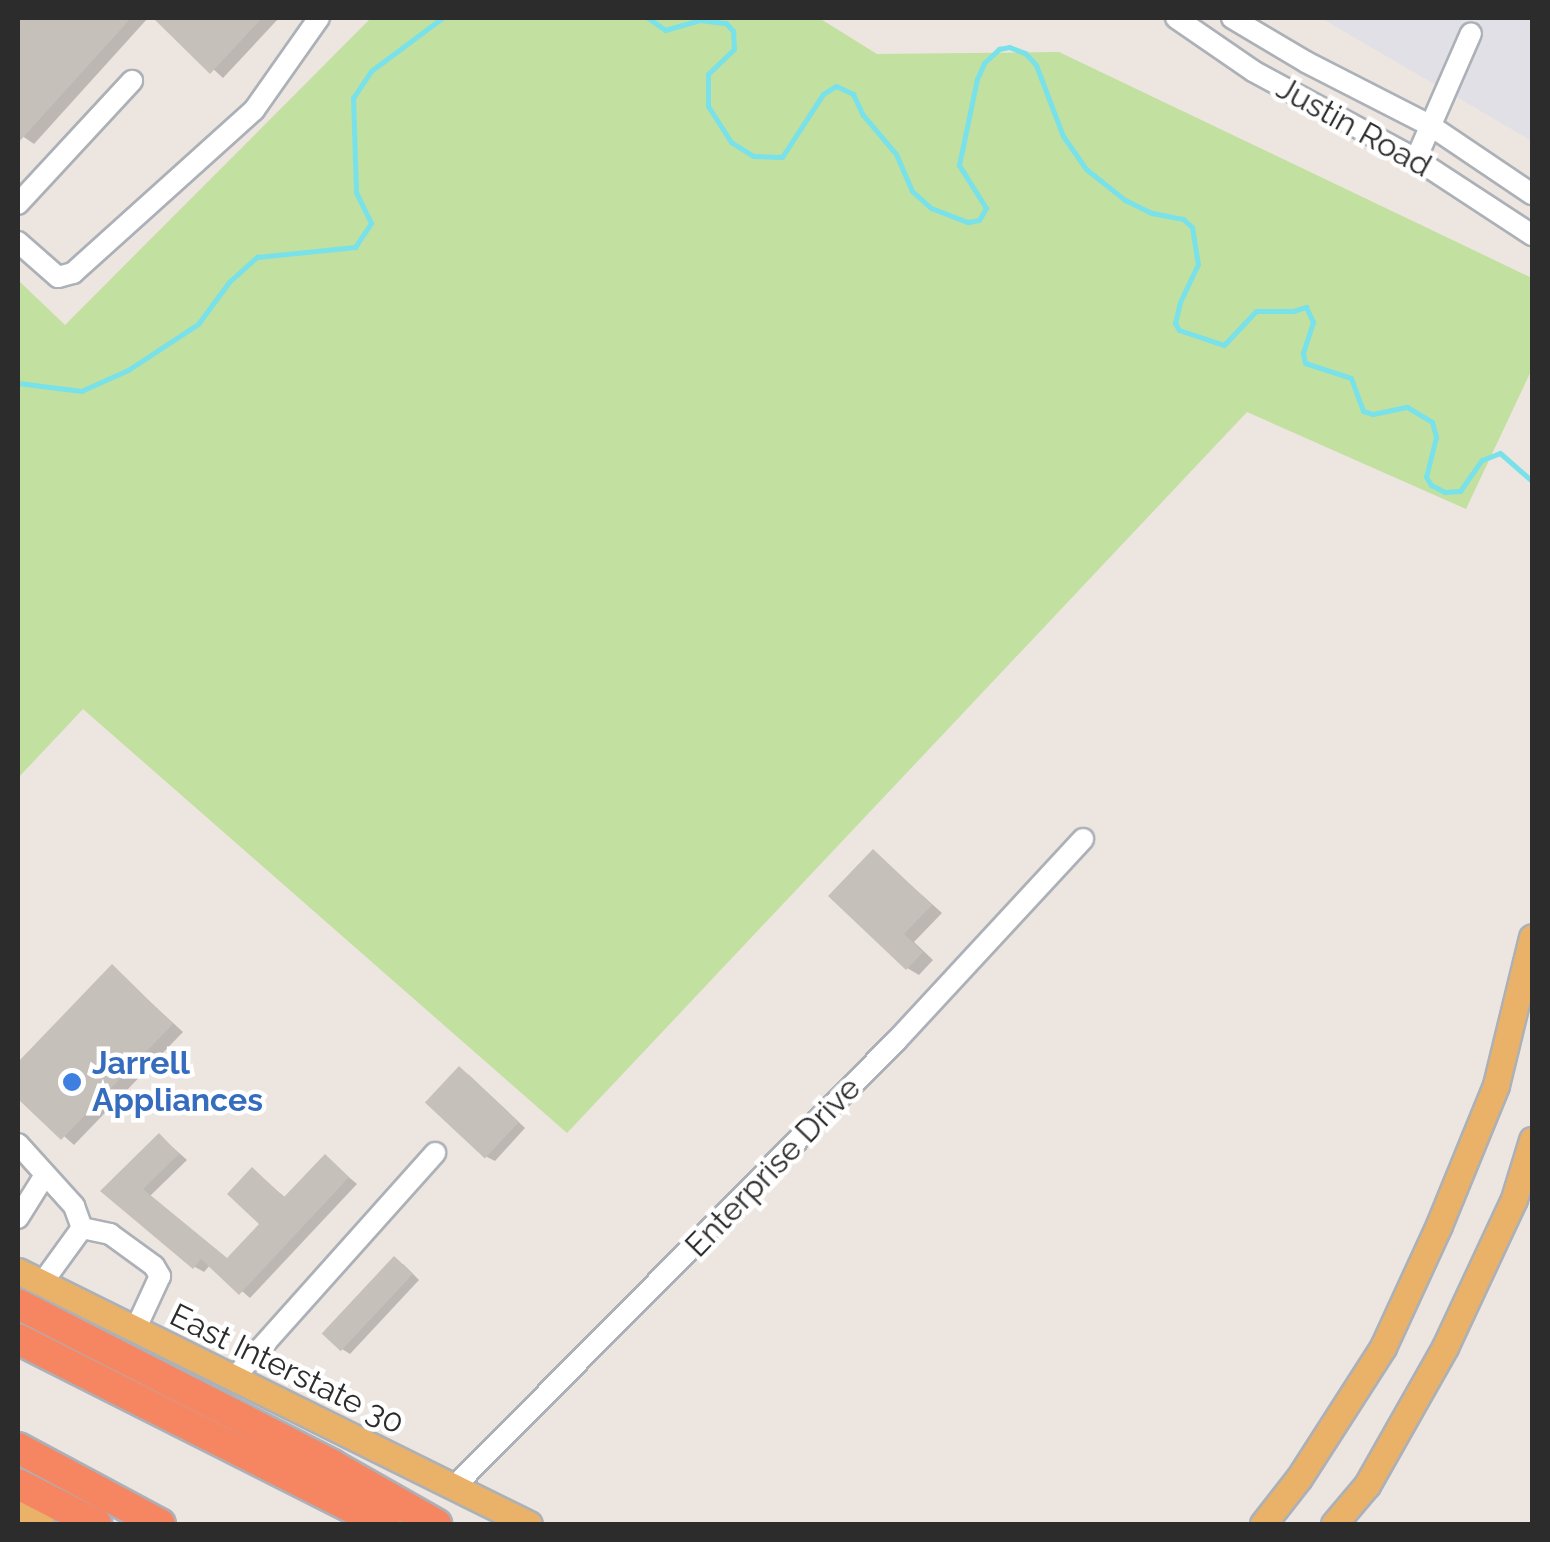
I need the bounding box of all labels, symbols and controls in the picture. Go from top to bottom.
street label: Justin Road [1270,69,1438,185]
place label: Jarrell Appliances [92,1045,263,1120]
street label: Enterprise Drive [678,1069,868,1265]
marker: Jarrell Appliances [61,1071,83,1093]
street label: East Interstate 30 [164,1296,410,1442]

